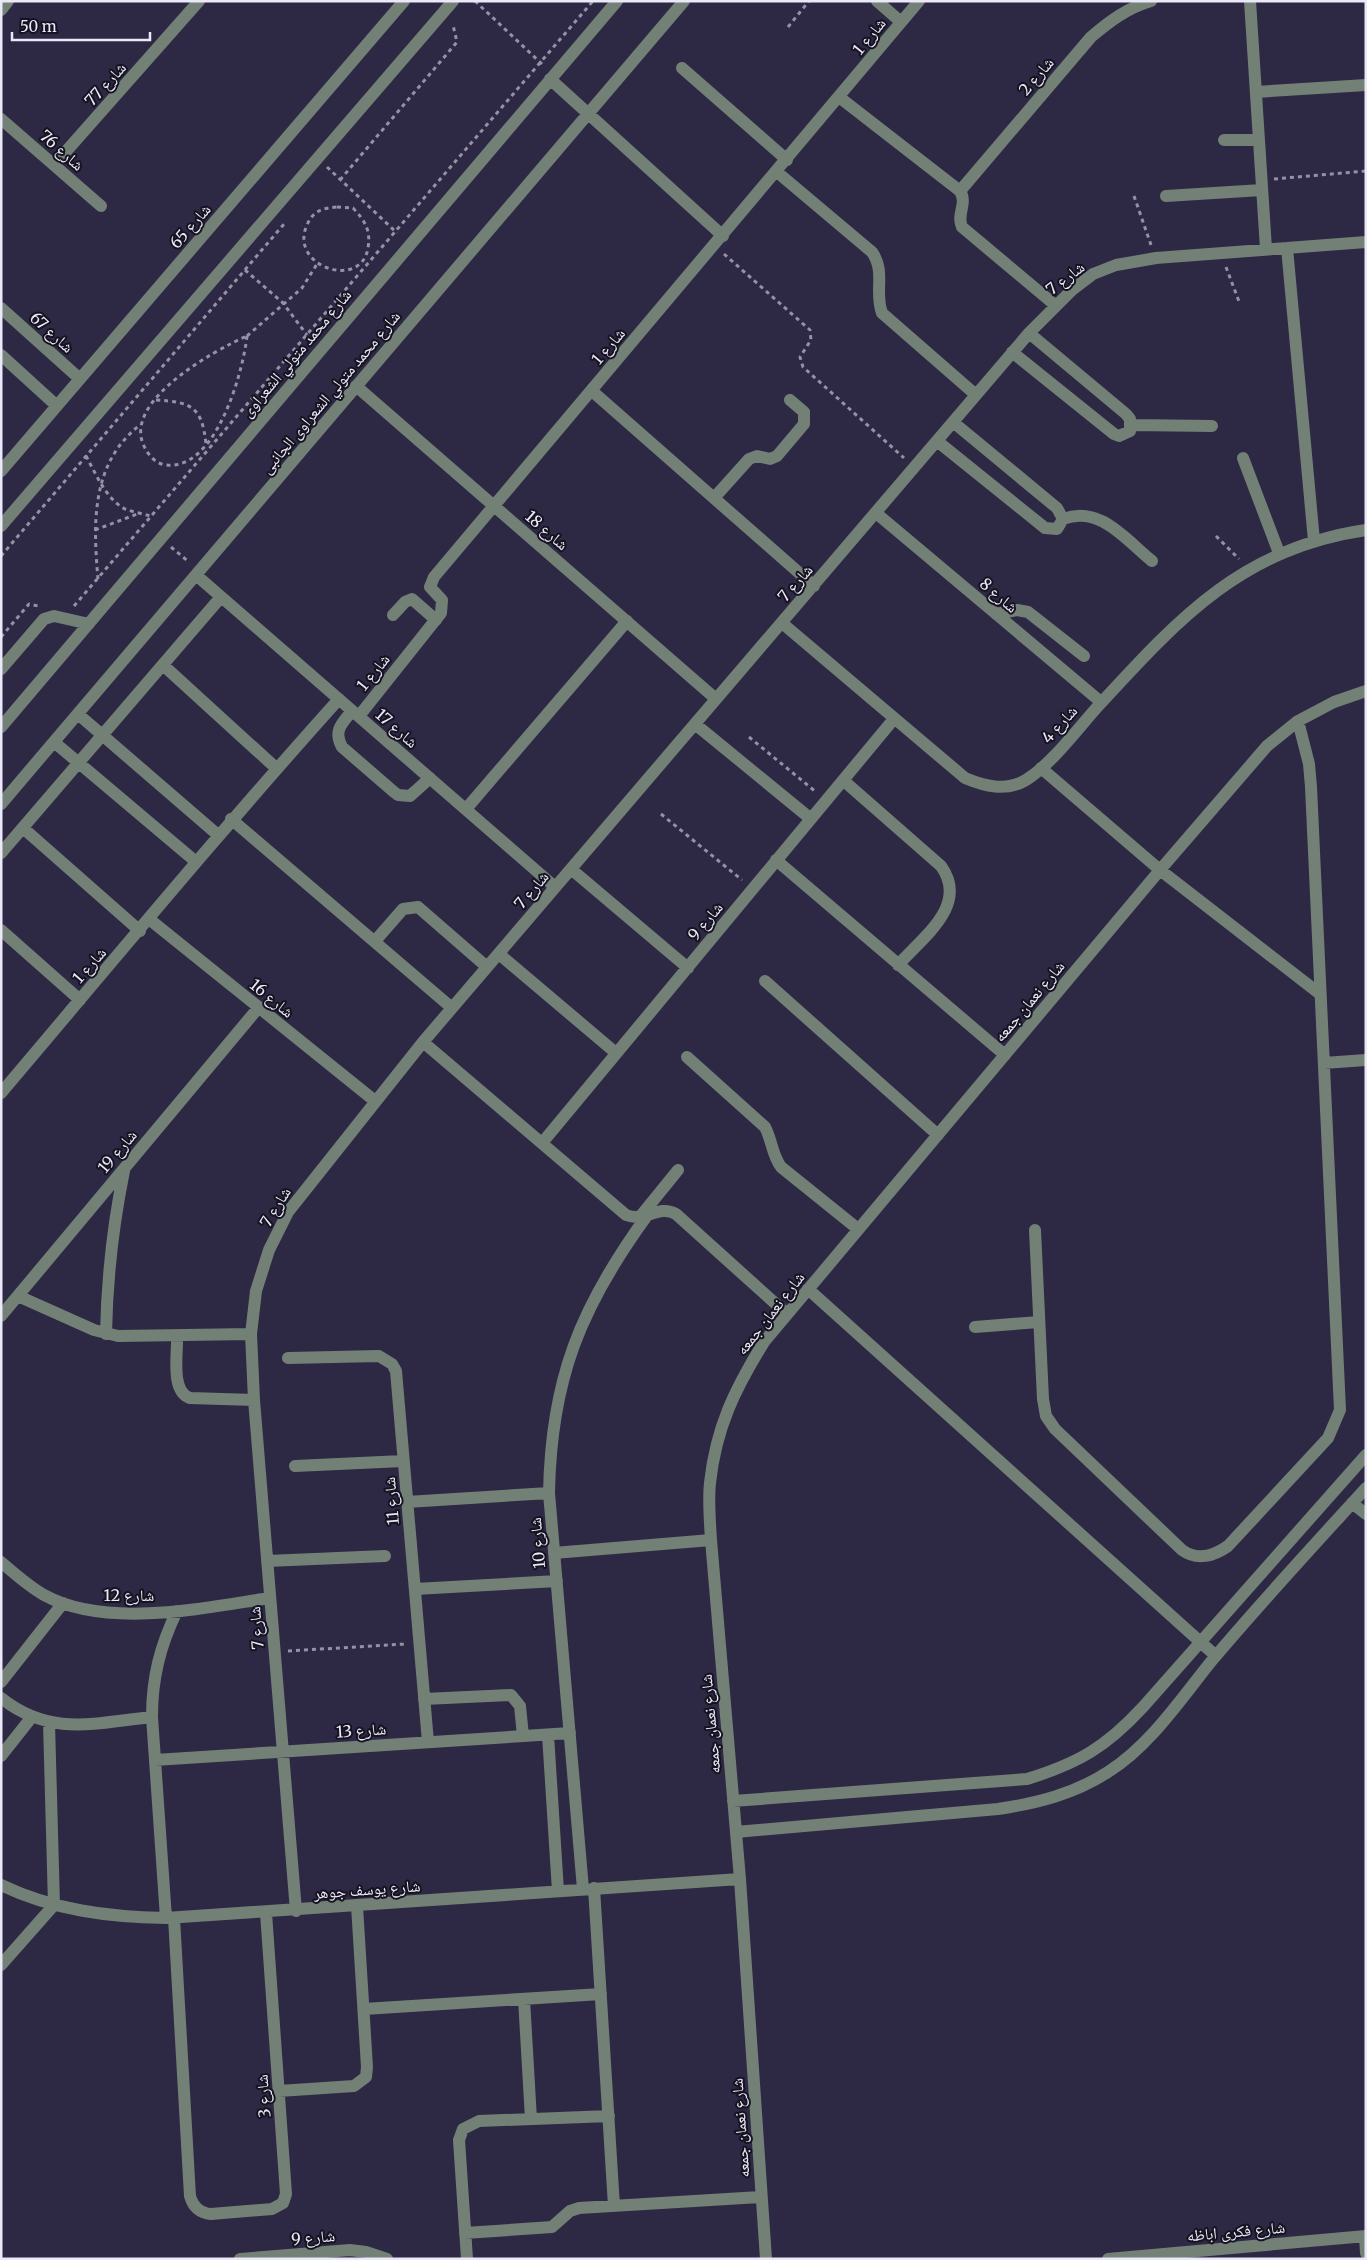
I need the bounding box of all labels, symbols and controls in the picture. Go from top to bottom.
scale bar [12,10,150,42]
street label: شارع 1 [848,14,891,59]
text: 50 m [20,17,57,36]
street label: شارع 2 [1014,53,1058,100]
street label: شارع 77 [80,58,131,111]
street label: شارع 76 [35,125,88,175]
street label: شارع 65 [165,200,216,253]
street label: شارع 7 [1042,257,1089,300]
street label: شارع محمد متولي الشعراوى [237,285,358,423]
street label: شارع محمد متولي الشعراوى الجانبى [256,306,406,480]
street label: شارع 67 [25,307,78,357]
street label: شارع 1 [587,324,630,369]
street label: شارع 18 [521,506,573,555]
street label: شارع 7 [773,560,818,607]
street label: شارع 8 [975,573,1022,617]
street label: شارع 1 [352,650,395,695]
street label: شارع 4 [1037,701,1082,748]
street label: شارع 17 [371,704,422,753]
street label: شارع 7 [509,867,553,914]
street label: شارع 9 [683,898,728,945]
street label: شارع 1 [68,943,111,988]
street label: شارع نعمان جمعه [989,956,1069,1046]
street label: شارع 16 [245,974,298,1022]
street label: شارع 19 [93,1125,142,1177]
street label: شارع 7 [255,1183,296,1231]
street label: شارع نعمان جمعه [731,1268,809,1359]
street label: شارع 11 [379,1476,404,1526]
street label: شارع 10 [525,1517,550,1569]
street label: شارع 12 [104,1585,154,1606]
street label: شارع 7 [244,1605,269,1650]
street label: شارع نعمان جمعه [696,1673,725,1775]
street label: شارع 13 [335,1718,387,1743]
street label: شارع يوسف جوهر [312,1875,421,1904]
street label: شارع 3 [252,2074,275,2118]
street label: شارع نعمان جمعه [727,2078,754,2178]
street label: شارع فكرى اباظه [1186,2217,1286,2246]
street label: شارع 9 [290,2225,336,2250]

